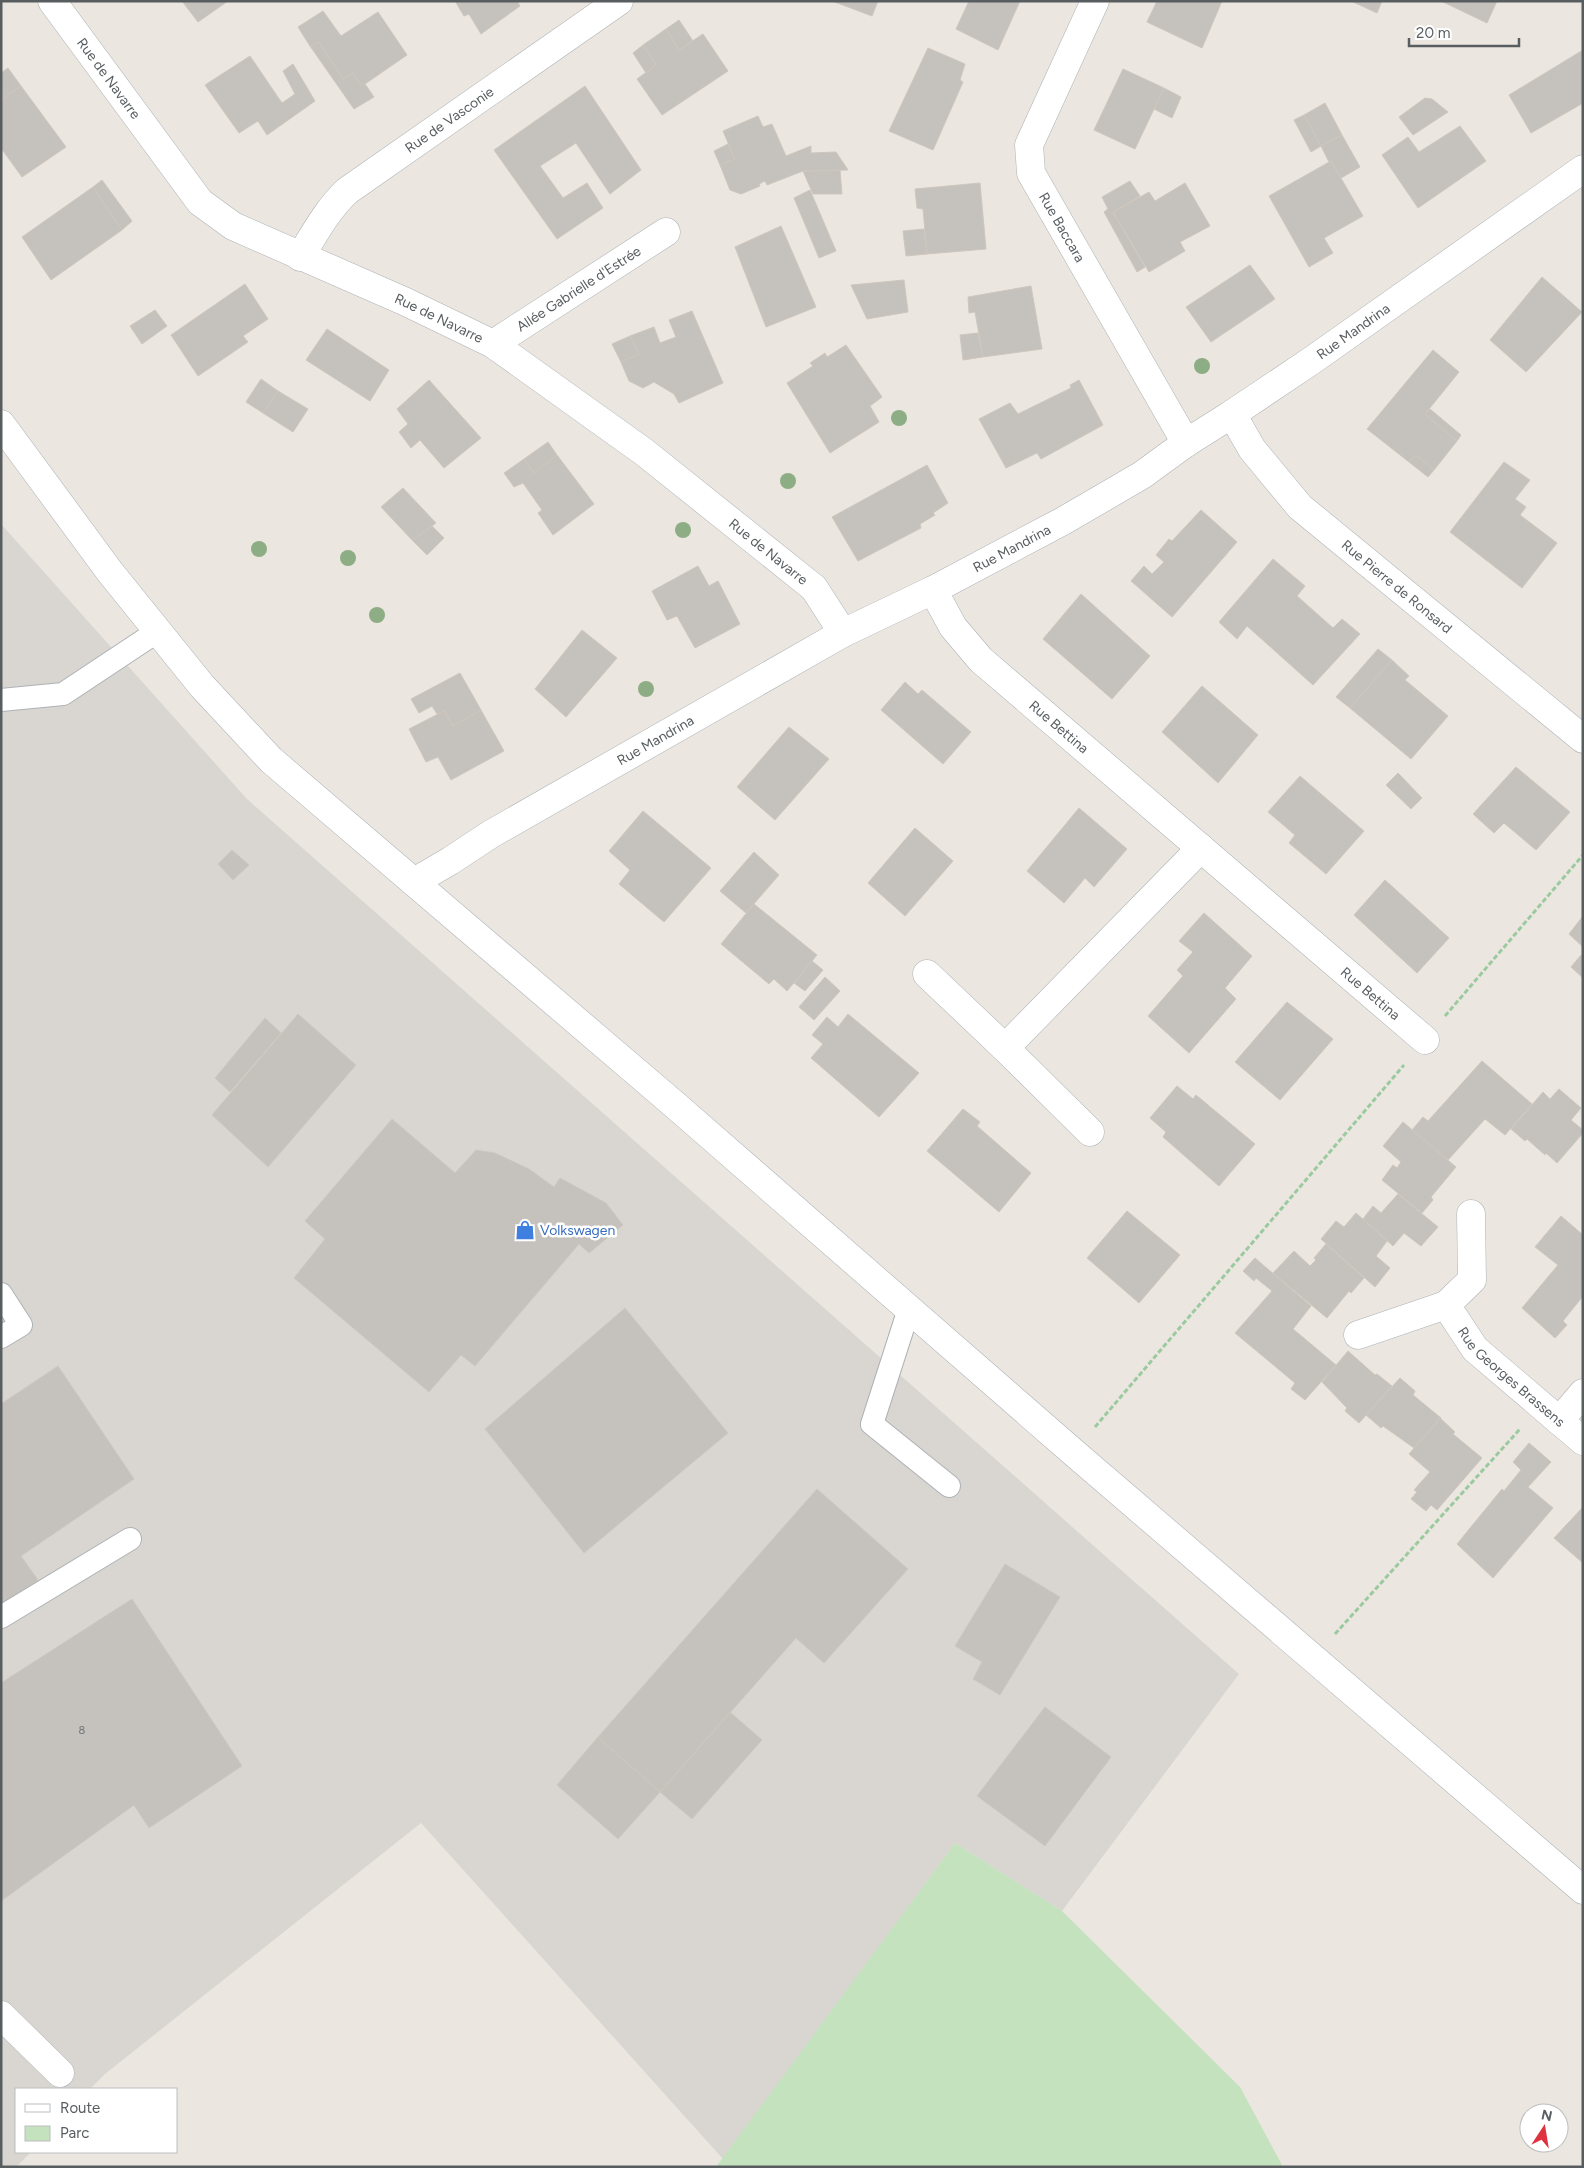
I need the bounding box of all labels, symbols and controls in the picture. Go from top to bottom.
scale bar [1409,15,1519,47]
text: 20 m [1416,24,1450,42]
street label: Rue de Navarre [73,35,144,123]
street label: Rue de Vasconie [402,83,497,157]
street label: Rue Baccara [1035,190,1088,265]
street label: Allée Gabrielle d'Estrée [514,242,645,335]
street label: Rue de Navarre [392,290,486,347]
street label: Rue Mandrina [1314,300,1393,363]
street label: Rue de Navarre [725,515,811,589]
street label: Rue Mandrina [970,521,1054,576]
street label: Rue Pierre de Ronsard [1338,537,1455,637]
street label: Rue Bettina [1026,697,1092,757]
street label: Rue Mandrina [614,712,697,769]
street label: Rue Bettina [1337,964,1403,1024]
shop icon: Volkswagen [514,1219,536,1241]
place label: Volkswagen [540,1222,615,1239]
street label: Rue Georges Brassens [1454,1324,1568,1431]
house number: 8 [79,1724,86,1737]
legend [15,2088,178,2153]
text: Route [60,2099,100,2117]
north arrow [1519,2103,1569,2153]
text: N [1540,2106,1554,2125]
text: Parc [60,2124,89,2142]

